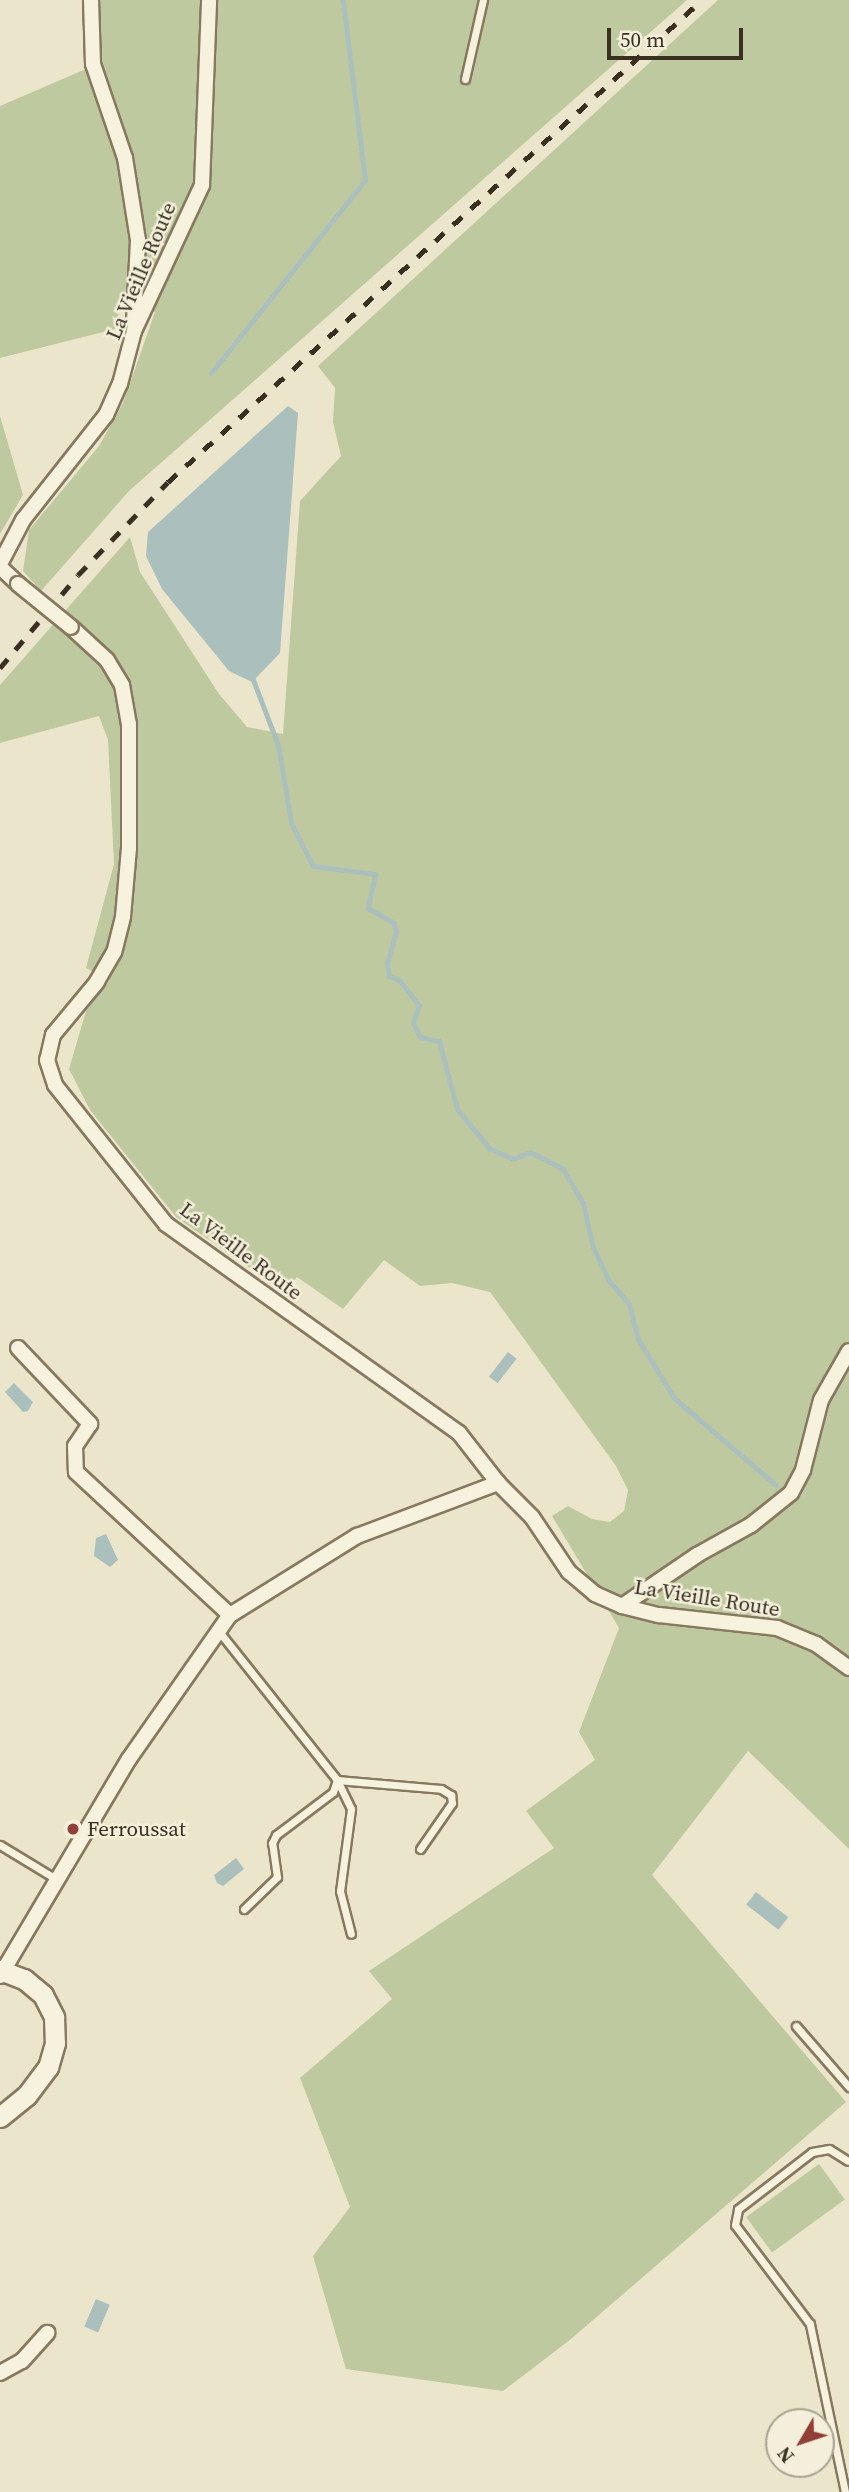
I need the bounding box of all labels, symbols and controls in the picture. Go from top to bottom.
scale bar [611,14,748,58]
text: 50 m [620,25,665,54]
street label: La Vieille Route [101,198,181,344]
street label: La Vieille Route [175,1197,307,1305]
street label: La Vieille Route [632,1574,782,1622]
place label: Ferroussat [87,1816,186,1842]
marker: Ferroussat [65,1821,81,1837]
north arrow [765,2408,835,2478]
text: N [771,2441,800,2469]

